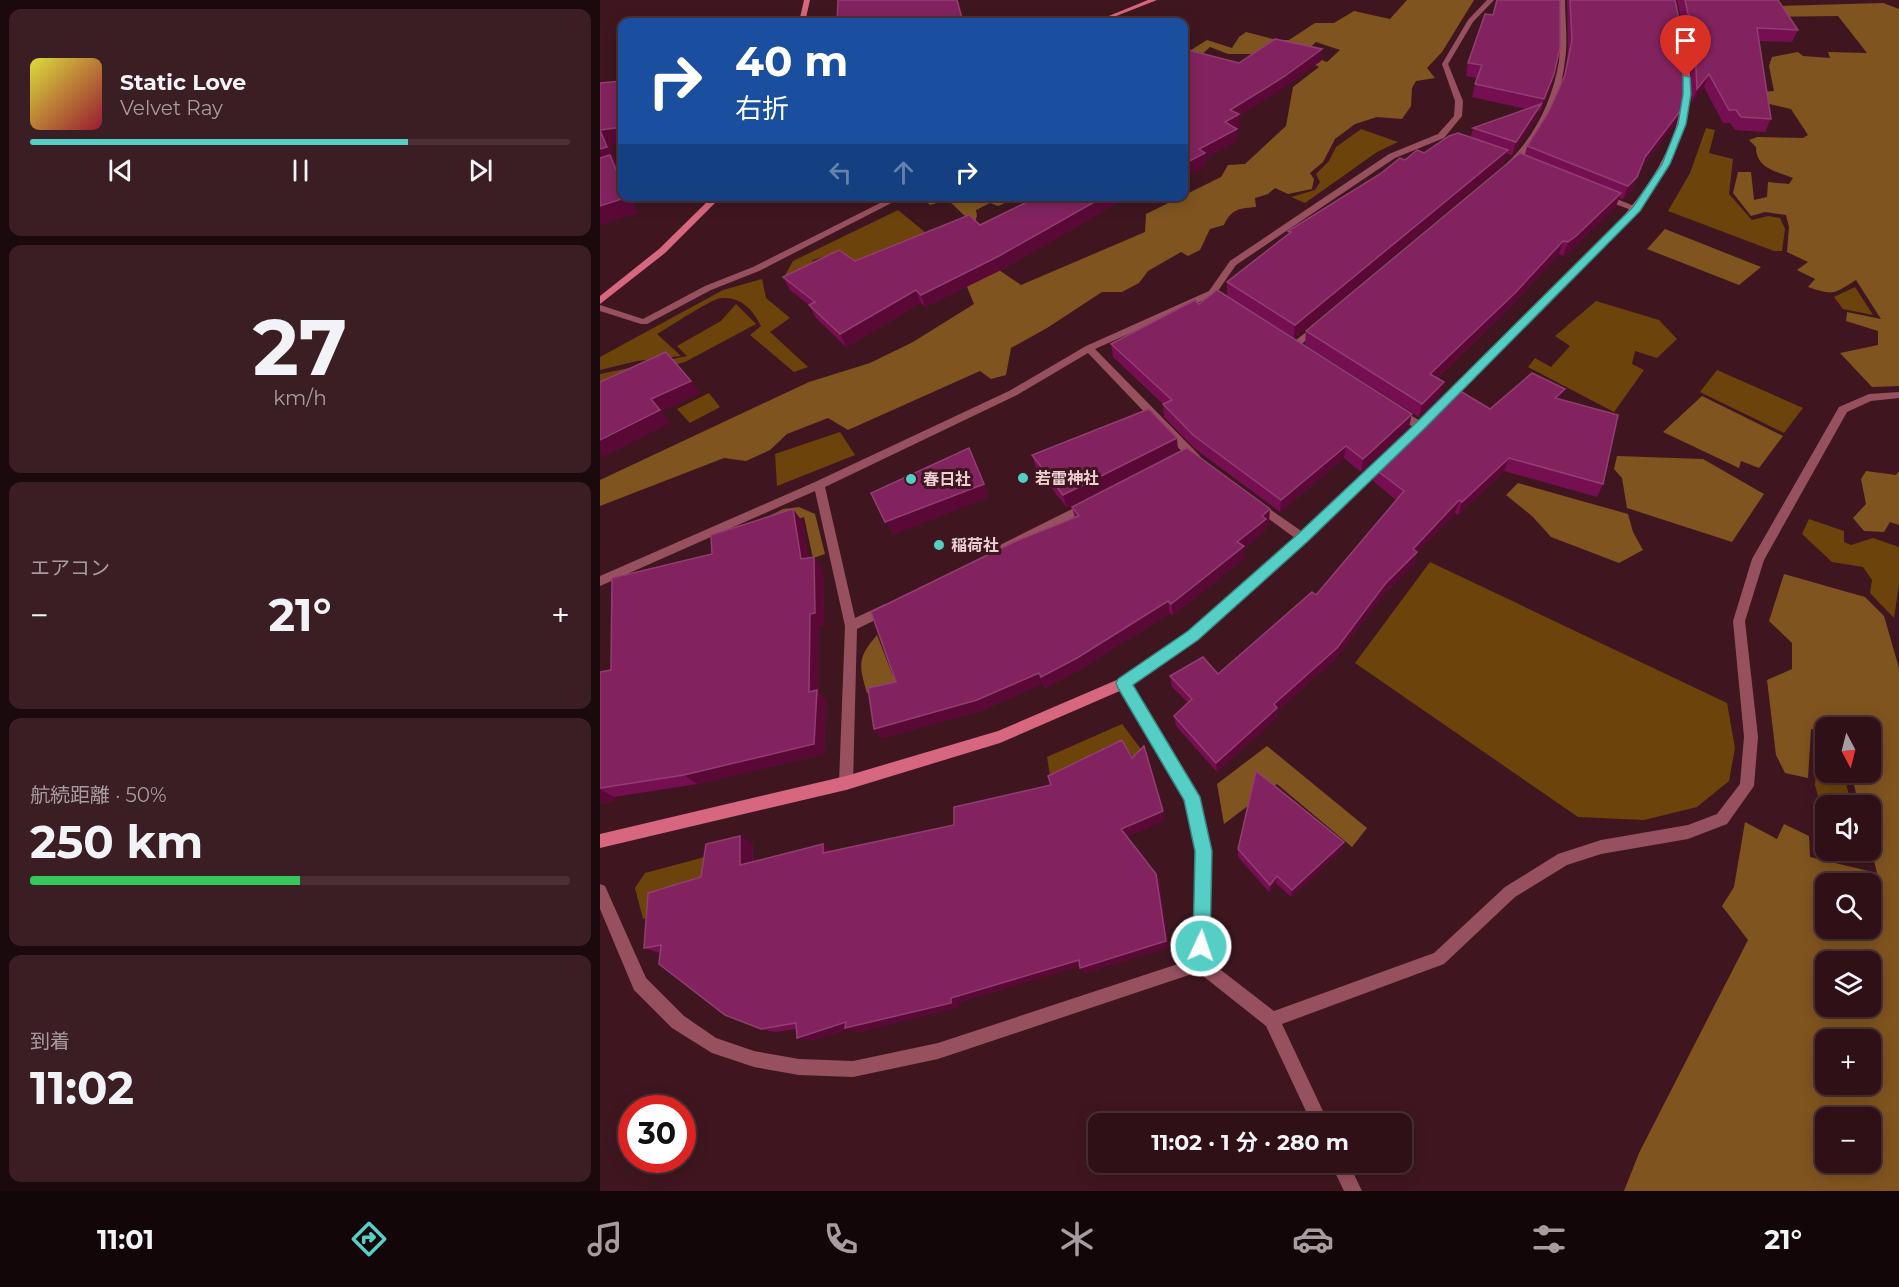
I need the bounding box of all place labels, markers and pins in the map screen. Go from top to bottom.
pin [1660,15,1711,77]
place label: 若雷神社 [1035,469,1099,488]
place label: 春日社 [923,470,971,489]
marker: 若雷神社 [1016,471,1030,485]
marker: 春日社 [904,472,918,486]
place label: 稲荷社 [951,536,999,555]
marker: 稲荷社 [932,538,946,552]

